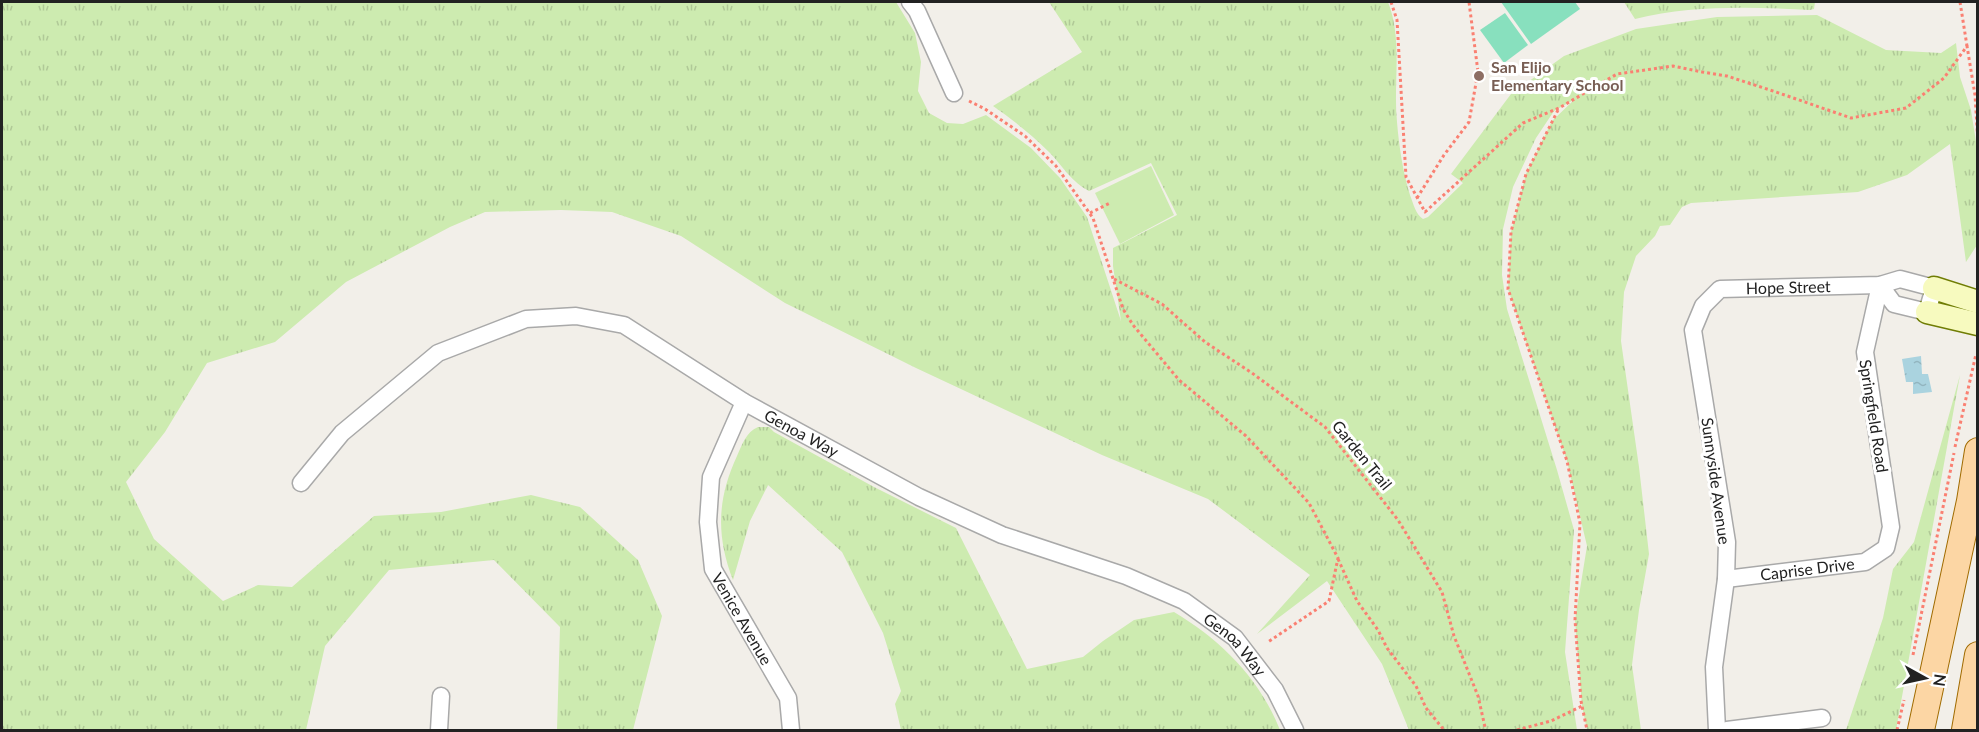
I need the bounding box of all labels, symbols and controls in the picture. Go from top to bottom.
place label: San Elijo Elementary School [1491,57,1623,94]
marker: San Elijo Elementary School [1472,69,1486,83]
street label: Hope Street [1746,276,1831,297]
street label: Springfield Road [1856,358,1893,474]
street label: Genoa Way [761,405,843,461]
street label: Garden Trail [1329,416,1396,493]
street label: Sunnyside Avenue [1698,416,1735,546]
street label: Caprise Drive [1759,553,1856,584]
street label: Venice Avenue [708,569,777,668]
street label: Genoa Way [1200,609,1271,680]
north arrow [1895,648,1955,708]
text: N [1930,673,1951,688]

